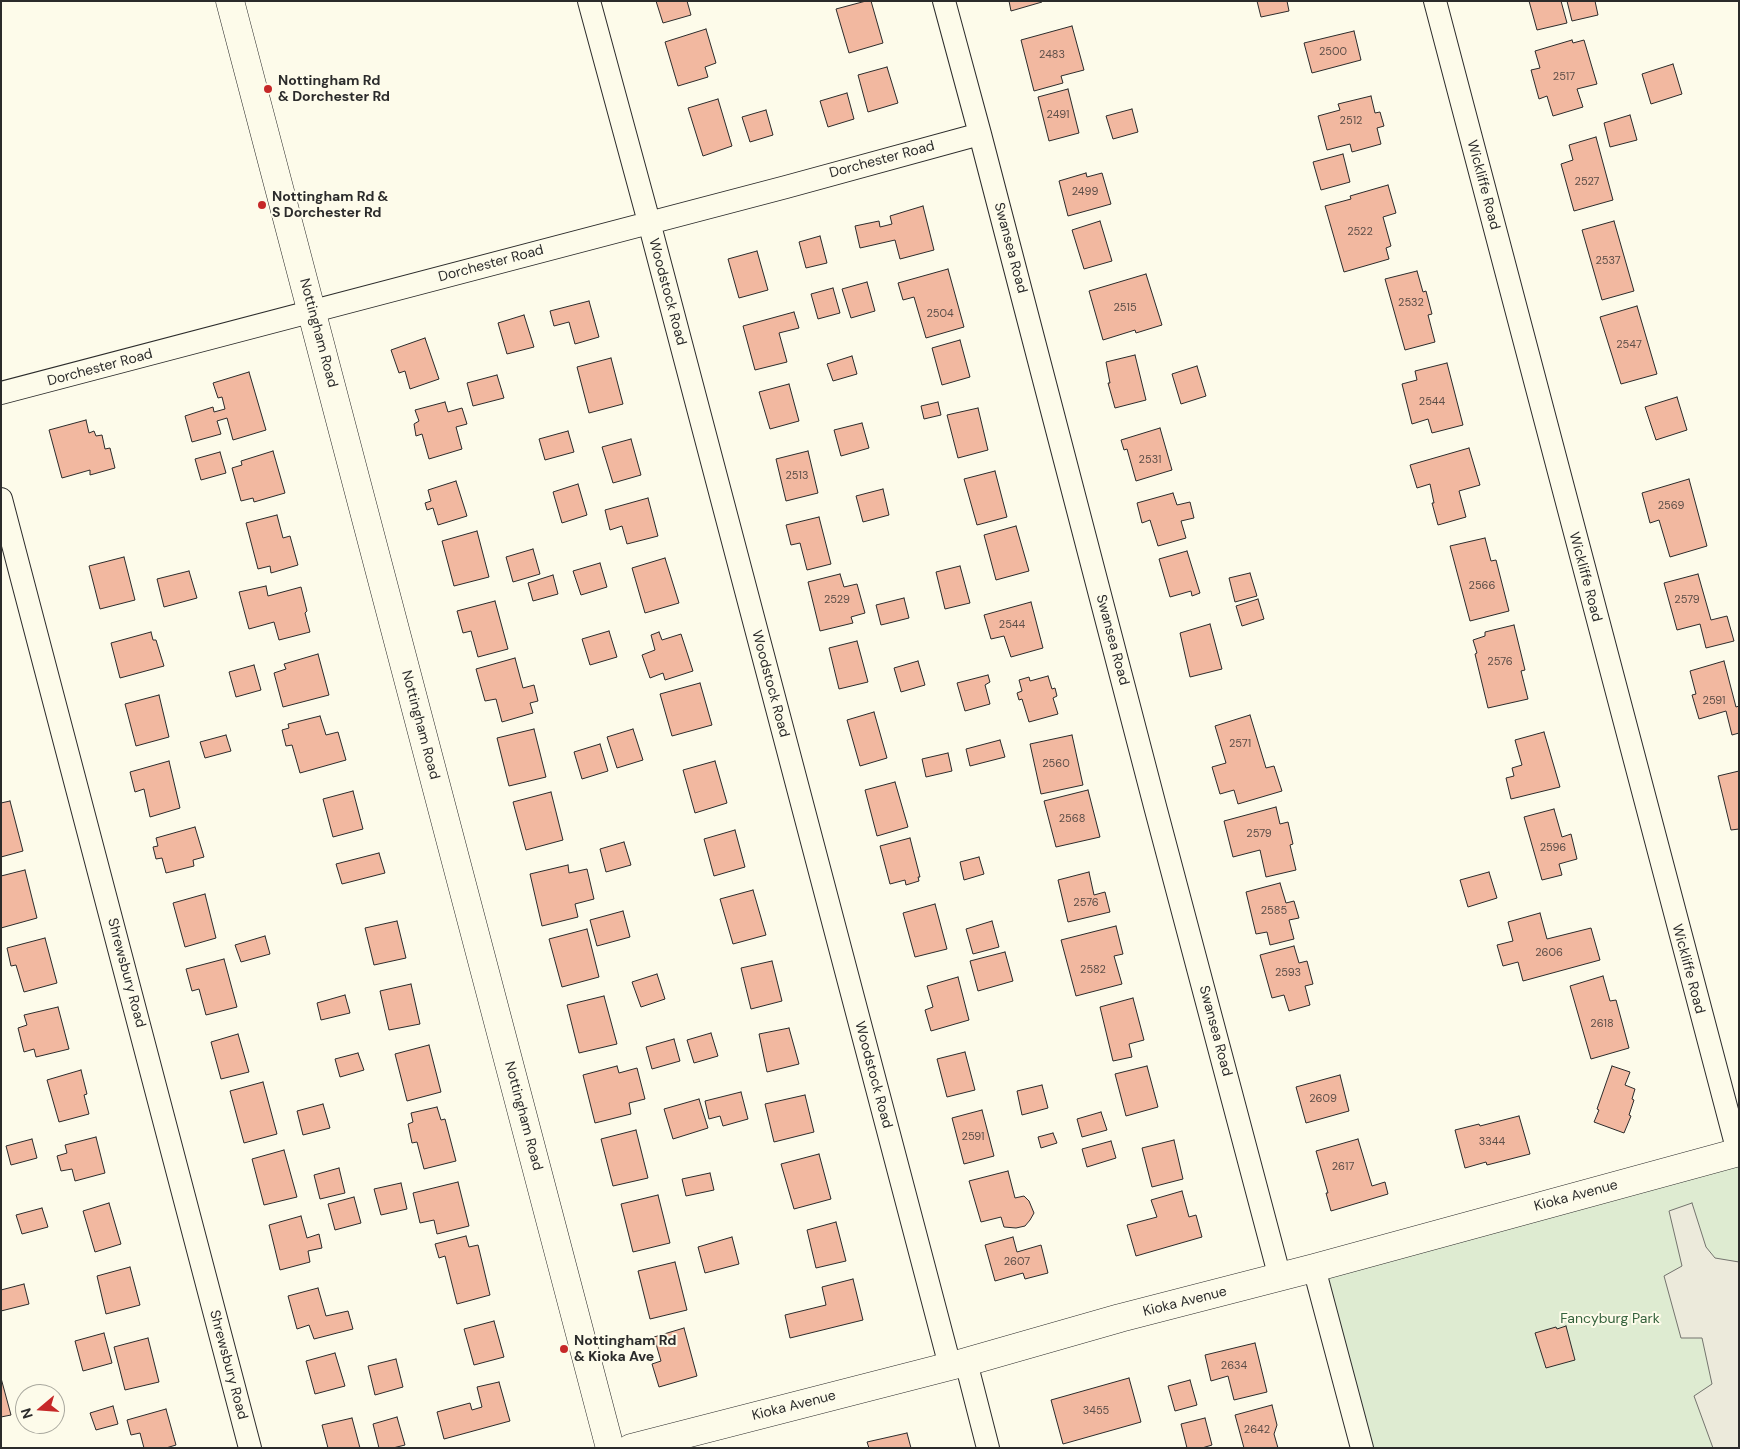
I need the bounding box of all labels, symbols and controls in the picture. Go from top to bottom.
house number: 2500 [1319,45,1347,59]
house number: 2483 [1039,48,1065,62]
house number: 2517 [1553,70,1575,84]
place label: Nottingham Rd & Dorchester Rd [278,73,390,105]
marker: Nottingham Rd & Dorchester Rd [262,83,274,95]
house number: 2491 [1047,108,1069,122]
house number: 2512 [1340,114,1362,128]
street label: Dorchester Road [828,138,936,182]
street label: Wickliffe Road [1463,138,1503,232]
house number: 2527 [1575,175,1599,189]
house number: 2499 [1072,185,1098,199]
place label: Nottingham Rd & S Dorchester Rd [272,189,389,222]
marker: Nottingham Rd & S Dorchester Rd [256,199,268,211]
street label: Swansea Road [990,201,1030,295]
house number: 2522 [1347,225,1373,239]
street label: Woodstock Road [645,237,689,347]
street label: Dorchester Road [437,242,545,286]
house number: 2537 [1595,254,1621,268]
street label: Nottingham Road [295,277,341,389]
house number: 2532 [1398,296,1424,310]
house number: 2515 [1113,301,1137,315]
house number: 2504 [926,307,954,321]
house number: 2547 [1616,338,1642,352]
street label: Dorchester Road [46,346,154,390]
house number: 2544 [1419,395,1445,409]
house number: 2531 [1139,453,1161,467]
house number: 2513 [786,469,808,483]
house number: 2569 [1658,499,1684,513]
street label: Wickliffe Road [1565,530,1605,624]
house number: 2566 [1469,579,1495,593]
house number: 2529 [824,593,850,607]
street label: Swansea Road [1092,593,1132,687]
house number: 2579 [1674,593,1700,607]
house number: 2544 [999,618,1025,632]
street label: Woodstock Road [748,629,792,739]
house number: 2576 [1487,655,1513,669]
street label: Nottingham Road [397,669,443,781]
house number: 2591 [1703,694,1725,708]
house number: 2571 [1229,737,1251,751]
house number: 2560 [1042,757,1070,771]
house number: 2568 [1059,812,1085,826]
house number: 2579 [1246,827,1272,841]
house number: 2596 [1540,841,1566,855]
house number: 2576 [1073,896,1099,910]
house number: 2585 [1261,904,1287,918]
street label: Shrewsbury Road [103,916,149,1030]
street label: Wickliffe Road [1668,922,1708,1016]
house number: 2606 [1535,946,1563,960]
house number: 2582 [1080,963,1106,977]
house number: 2593 [1275,966,1301,980]
street label: Swansea Road [1195,984,1235,1078]
house number: 2618 [1590,1017,1614,1031]
street label: Woodstock Road [851,1020,895,1130]
street label: Nottingham Road [500,1060,546,1172]
house number: 2609 [1309,1092,1337,1106]
house number: 2591 [962,1130,984,1144]
house number: 3344 [1479,1135,1505,1149]
house number: 2617 [1332,1160,1354,1174]
street label: Kioka Avenue [1532,1177,1620,1215]
house number: 2607 [1004,1255,1030,1269]
street label: Kioka Avenue [1141,1283,1229,1321]
street label: Shrewsbury Road [205,1308,251,1422]
park label: Fancyburg Park [1560,1311,1660,1327]
place label: Nottingham Rd & Kioka Ave [574,1333,676,1365]
marker: Nottingham Rd & Kioka Ave [558,1343,570,1355]
house number: 2634 [1221,1359,1247,1373]
north arrow [15,1384,65,1434]
street label: Kioka Avenue [750,1387,838,1425]
house number: 3455 [1083,1404,1109,1418]
text: N [17,1406,37,1421]
house number: 2642 [1244,1423,1270,1437]

